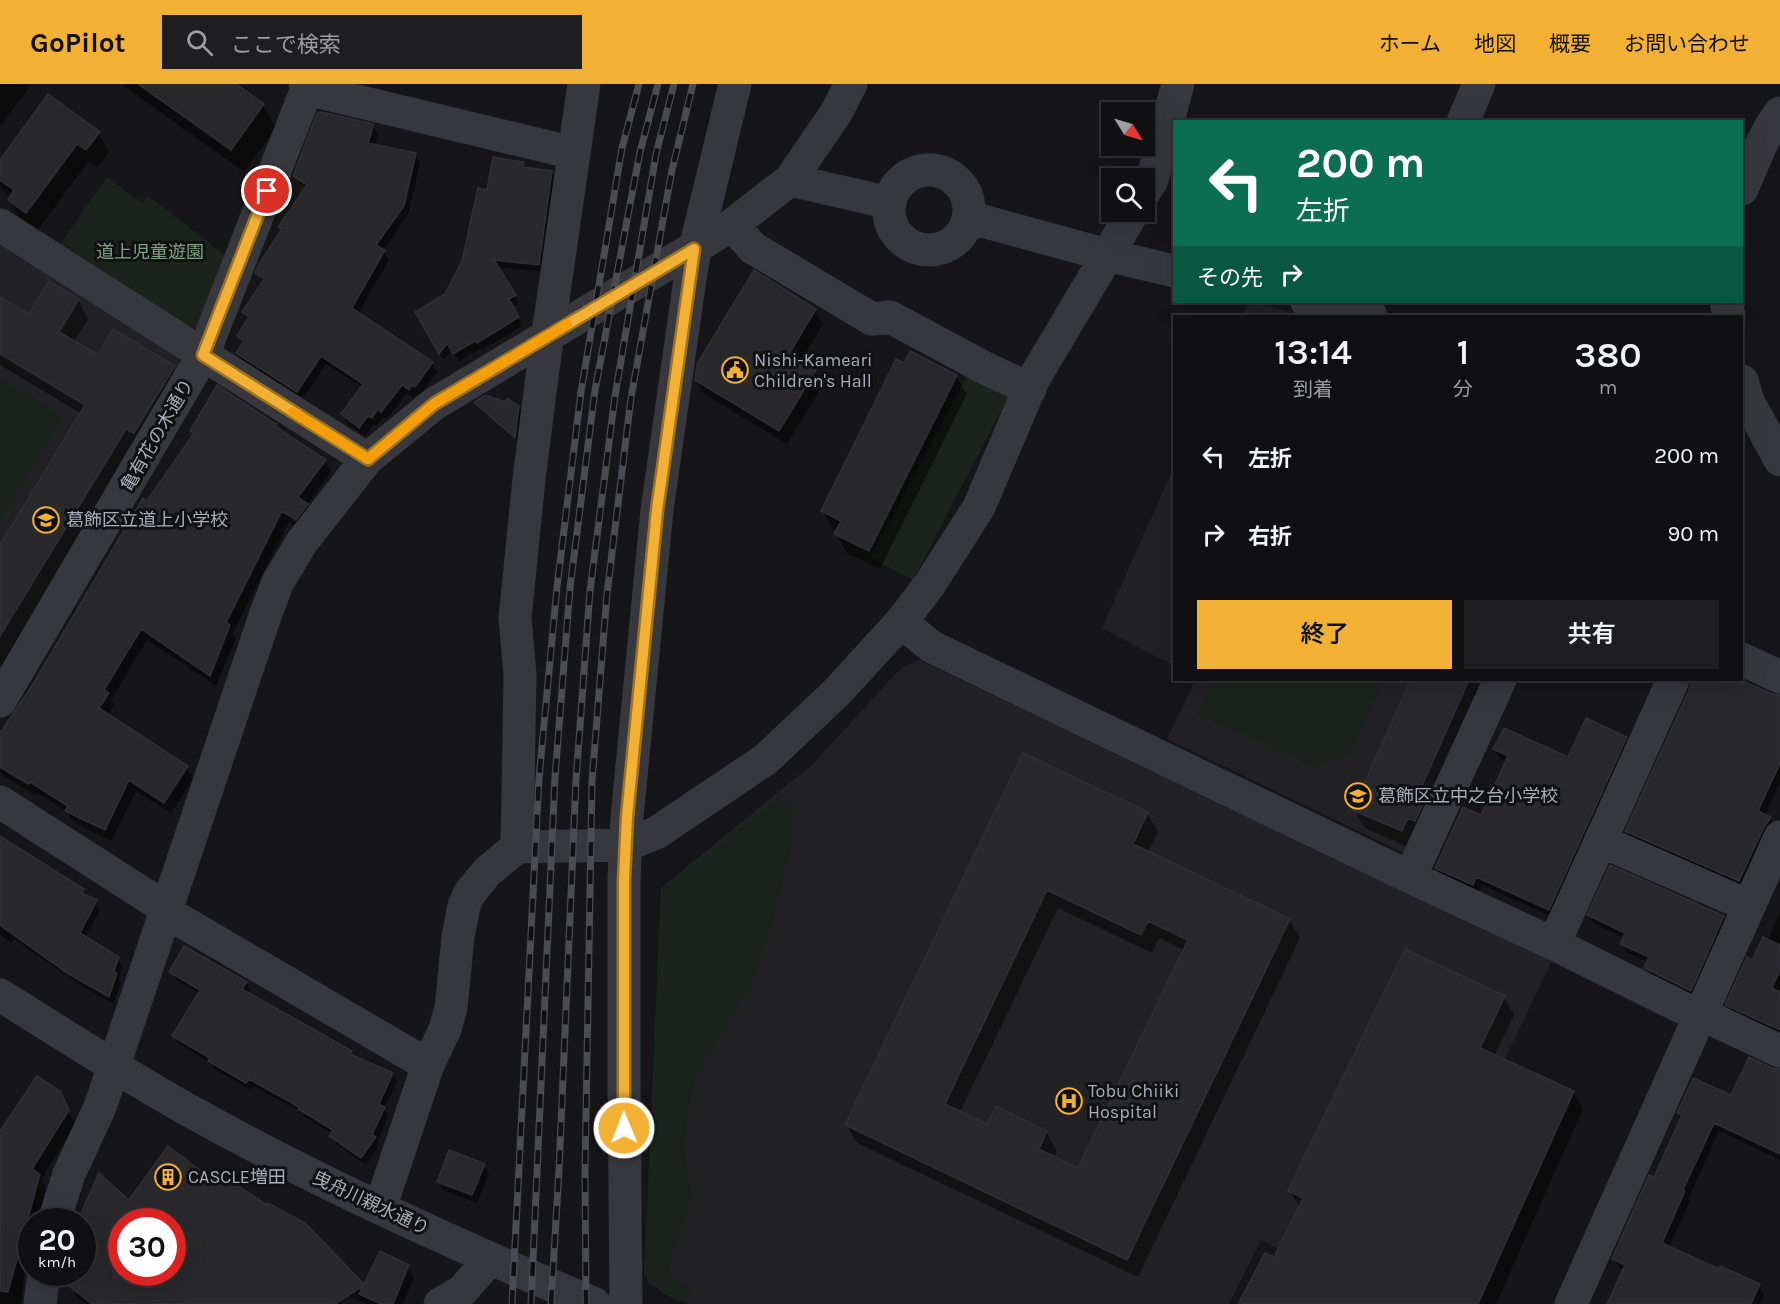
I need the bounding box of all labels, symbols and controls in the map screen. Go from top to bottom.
search box [162,15,582,69]
text: GoPilot [30,26,126,59]
icon: search [183,26,216,59]
text: ここで検索 [231,32,341,58]
text: ホーム [1379,32,1441,56]
text: 地図 [1474,32,1516,56]
text: 概要 [1549,32,1591,56]
text: お問い合わせ [1624,32,1750,56]
north arrow [1101,102,1155,156]
map controls [1101,102,1155,222]
text: 200 m [1296,138,1425,188]
icon: left [1197,144,1275,222]
pin [241,165,292,216]
button: search [1101,168,1155,222]
icon: arrive [250,174,283,207]
text: 左折 [1296,195,1350,227]
park label: 道上児童遊園 [96,241,204,263]
icon: right [1275,258,1308,291]
text: その先 [1197,265,1263,291]
text: 13:14 [1274,331,1352,373]
text: 1 [1457,331,1469,373]
text: 380 [1574,334,1642,376]
place label: Nishi-Kameari Children's Hall [754,349,872,392]
public building icon: Nishi-Kameari Children's Hall [720,355,750,385]
street label: 亀有花の木通り [116,375,198,495]
text: m [1599,376,1617,399]
text: 到着 [1293,378,1333,401]
text: 分 [1453,378,1473,401]
icon: left [1197,440,1230,473]
text: 200 m [1654,443,1719,469]
text: 左折 [1248,446,1292,472]
school or university icon: 葛飾区立道上小学校 [31,505,61,535]
place label: 葛飾区立道上小学校 [66,509,228,531]
icon: right [1197,518,1230,551]
text: 90 m [1667,521,1719,547]
text: 右折 [1248,524,1292,550]
button: 終了 [1197,600,1452,669]
button: 共有 [1464,600,1719,669]
school or university icon: 葛飾区立中之台小学校 [1343,781,1373,811]
place label: 葛飾区立中之台小学校 [1378,785,1558,807]
place label: Tobu Chiiki Hospital [1088,1080,1179,1123]
hospital icon: Tobu Chiiki Hospital [1054,1086,1084,1116]
position arrow [592,1096,656,1160]
building icon: CASCLE増田 [153,1162,183,1192]
place label: CASCLE増田 [188,1166,286,1188]
street label: 曳舟川親水通り [309,1166,433,1240]
speed limit sign: 30 [108,1208,186,1286]
text: 20 [38,1222,76,1258]
text: km/h [38,1253,76,1271]

